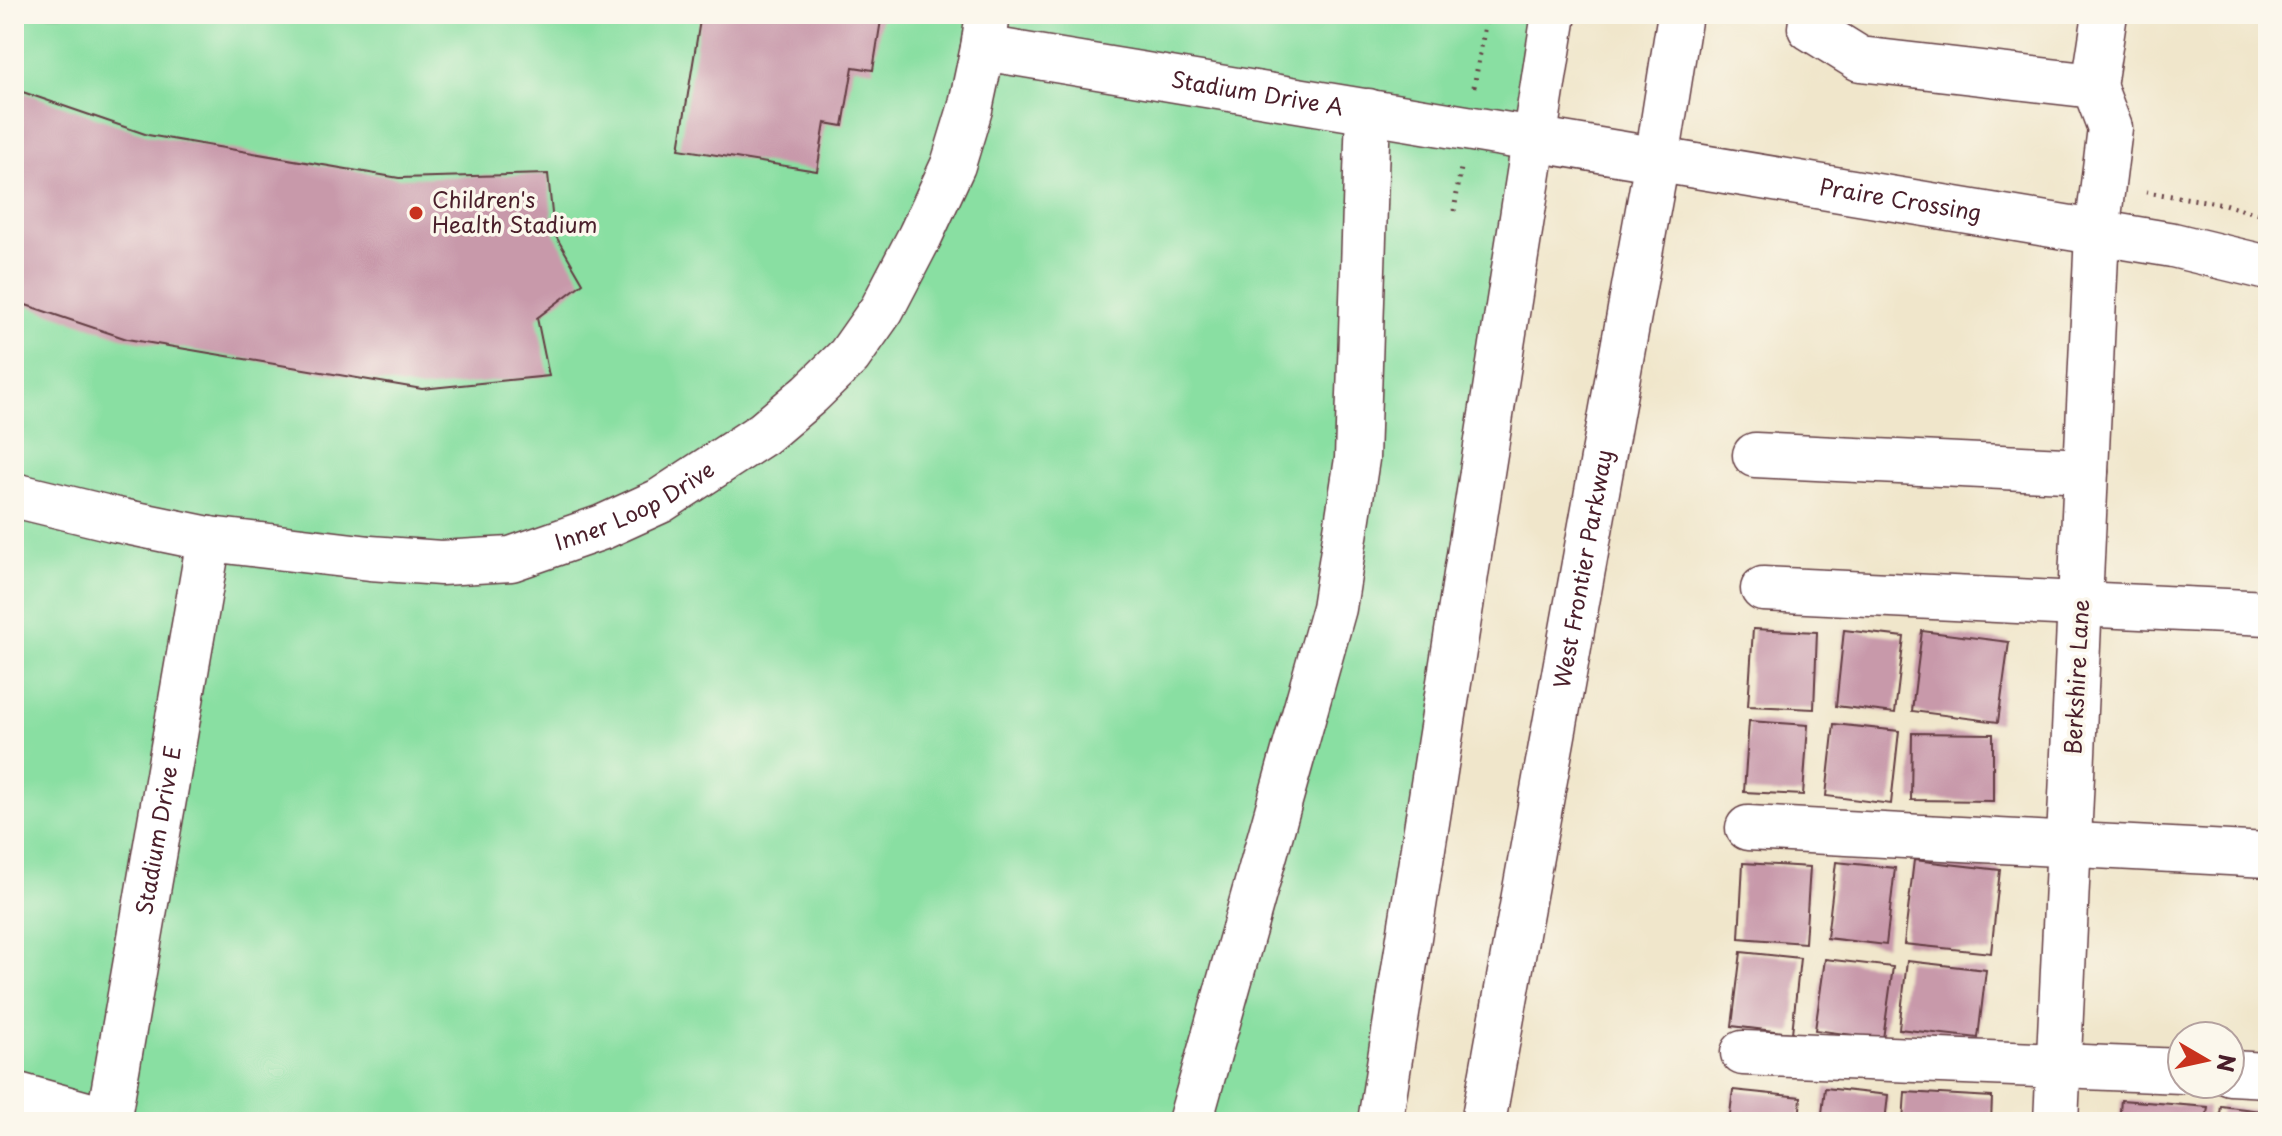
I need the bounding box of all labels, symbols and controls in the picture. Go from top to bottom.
street label: Stadium Drive A [1169,61,1346,122]
street label: Praire Crossing [1817,169,1984,228]
place label: Children's Health Stadium [432,182,598,240]
marker: Children's Health Stadium [407,204,425,222]
street label: West Frontier Parkway [1544,447,1619,691]
street label: Inner Loop Drive [550,452,720,558]
street label: Berkshire Lane [2055,598,2096,755]
street label: Stadium Drive E [126,743,188,917]
north arrow [2166,1020,2246,1100]
text: N [2210,1052,2245,1075]

